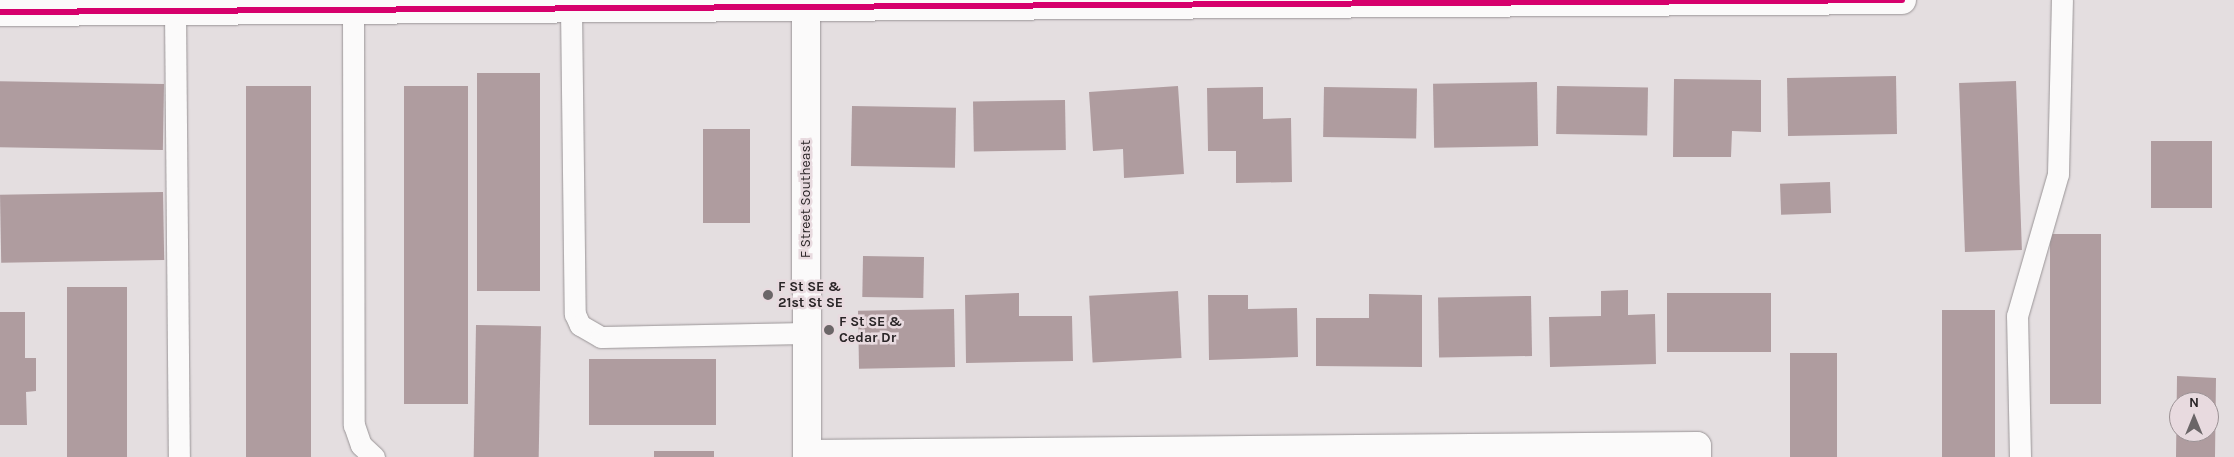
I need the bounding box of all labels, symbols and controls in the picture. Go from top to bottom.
street label: F Street Southeast [798,140,814,258]
place label: F St SE & 21st St SE [778,279,843,312]
marker: F St SE & 21st St SE [762,289,774,301]
place label: F St SE & Cedar Dr [839,314,902,347]
marker: F St SE & Cedar Dr [823,324,835,336]
north arrow [2169,392,2219,442]
text: N [2189,394,2199,411]

